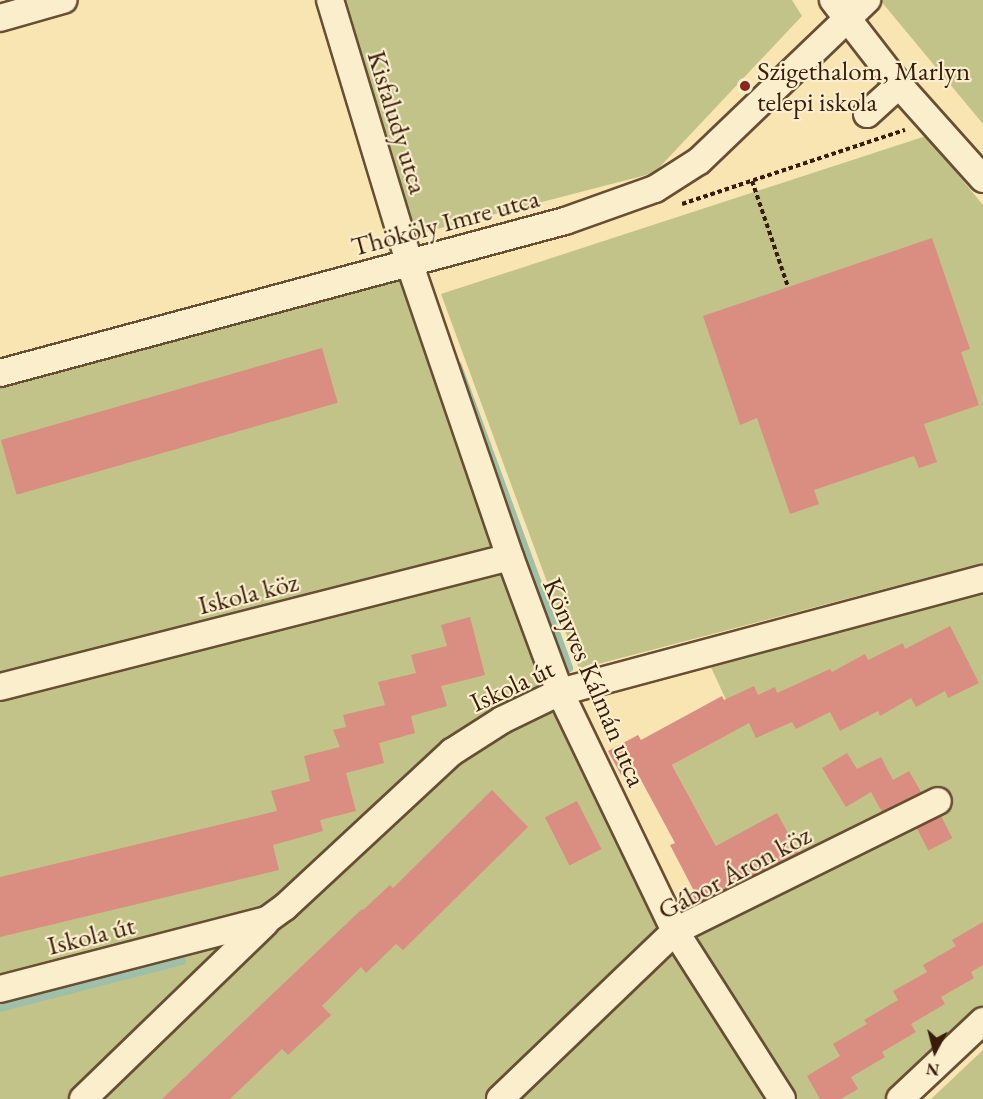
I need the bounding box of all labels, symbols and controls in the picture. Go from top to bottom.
street label: Kisfaludy utca [361,46,435,198]
place label: Szigethalom, Marlyn telepi iskola [757,54,970,117]
marker: Szigethalom, Marlyn telepi iskola [738,79,752,93]
street label: Thököly Imre utca [347,181,543,263]
street label: Iskola köz [195,565,301,621]
street label: Könyves Kálmán utca [536,573,654,791]
street label: Iskola út [465,652,559,718]
street label: Gábor Áron köz [652,818,816,926]
street label: Iskola út [44,909,138,961]
north arrow [905,1021,965,1081]
text: N [925,1058,940,1081]

